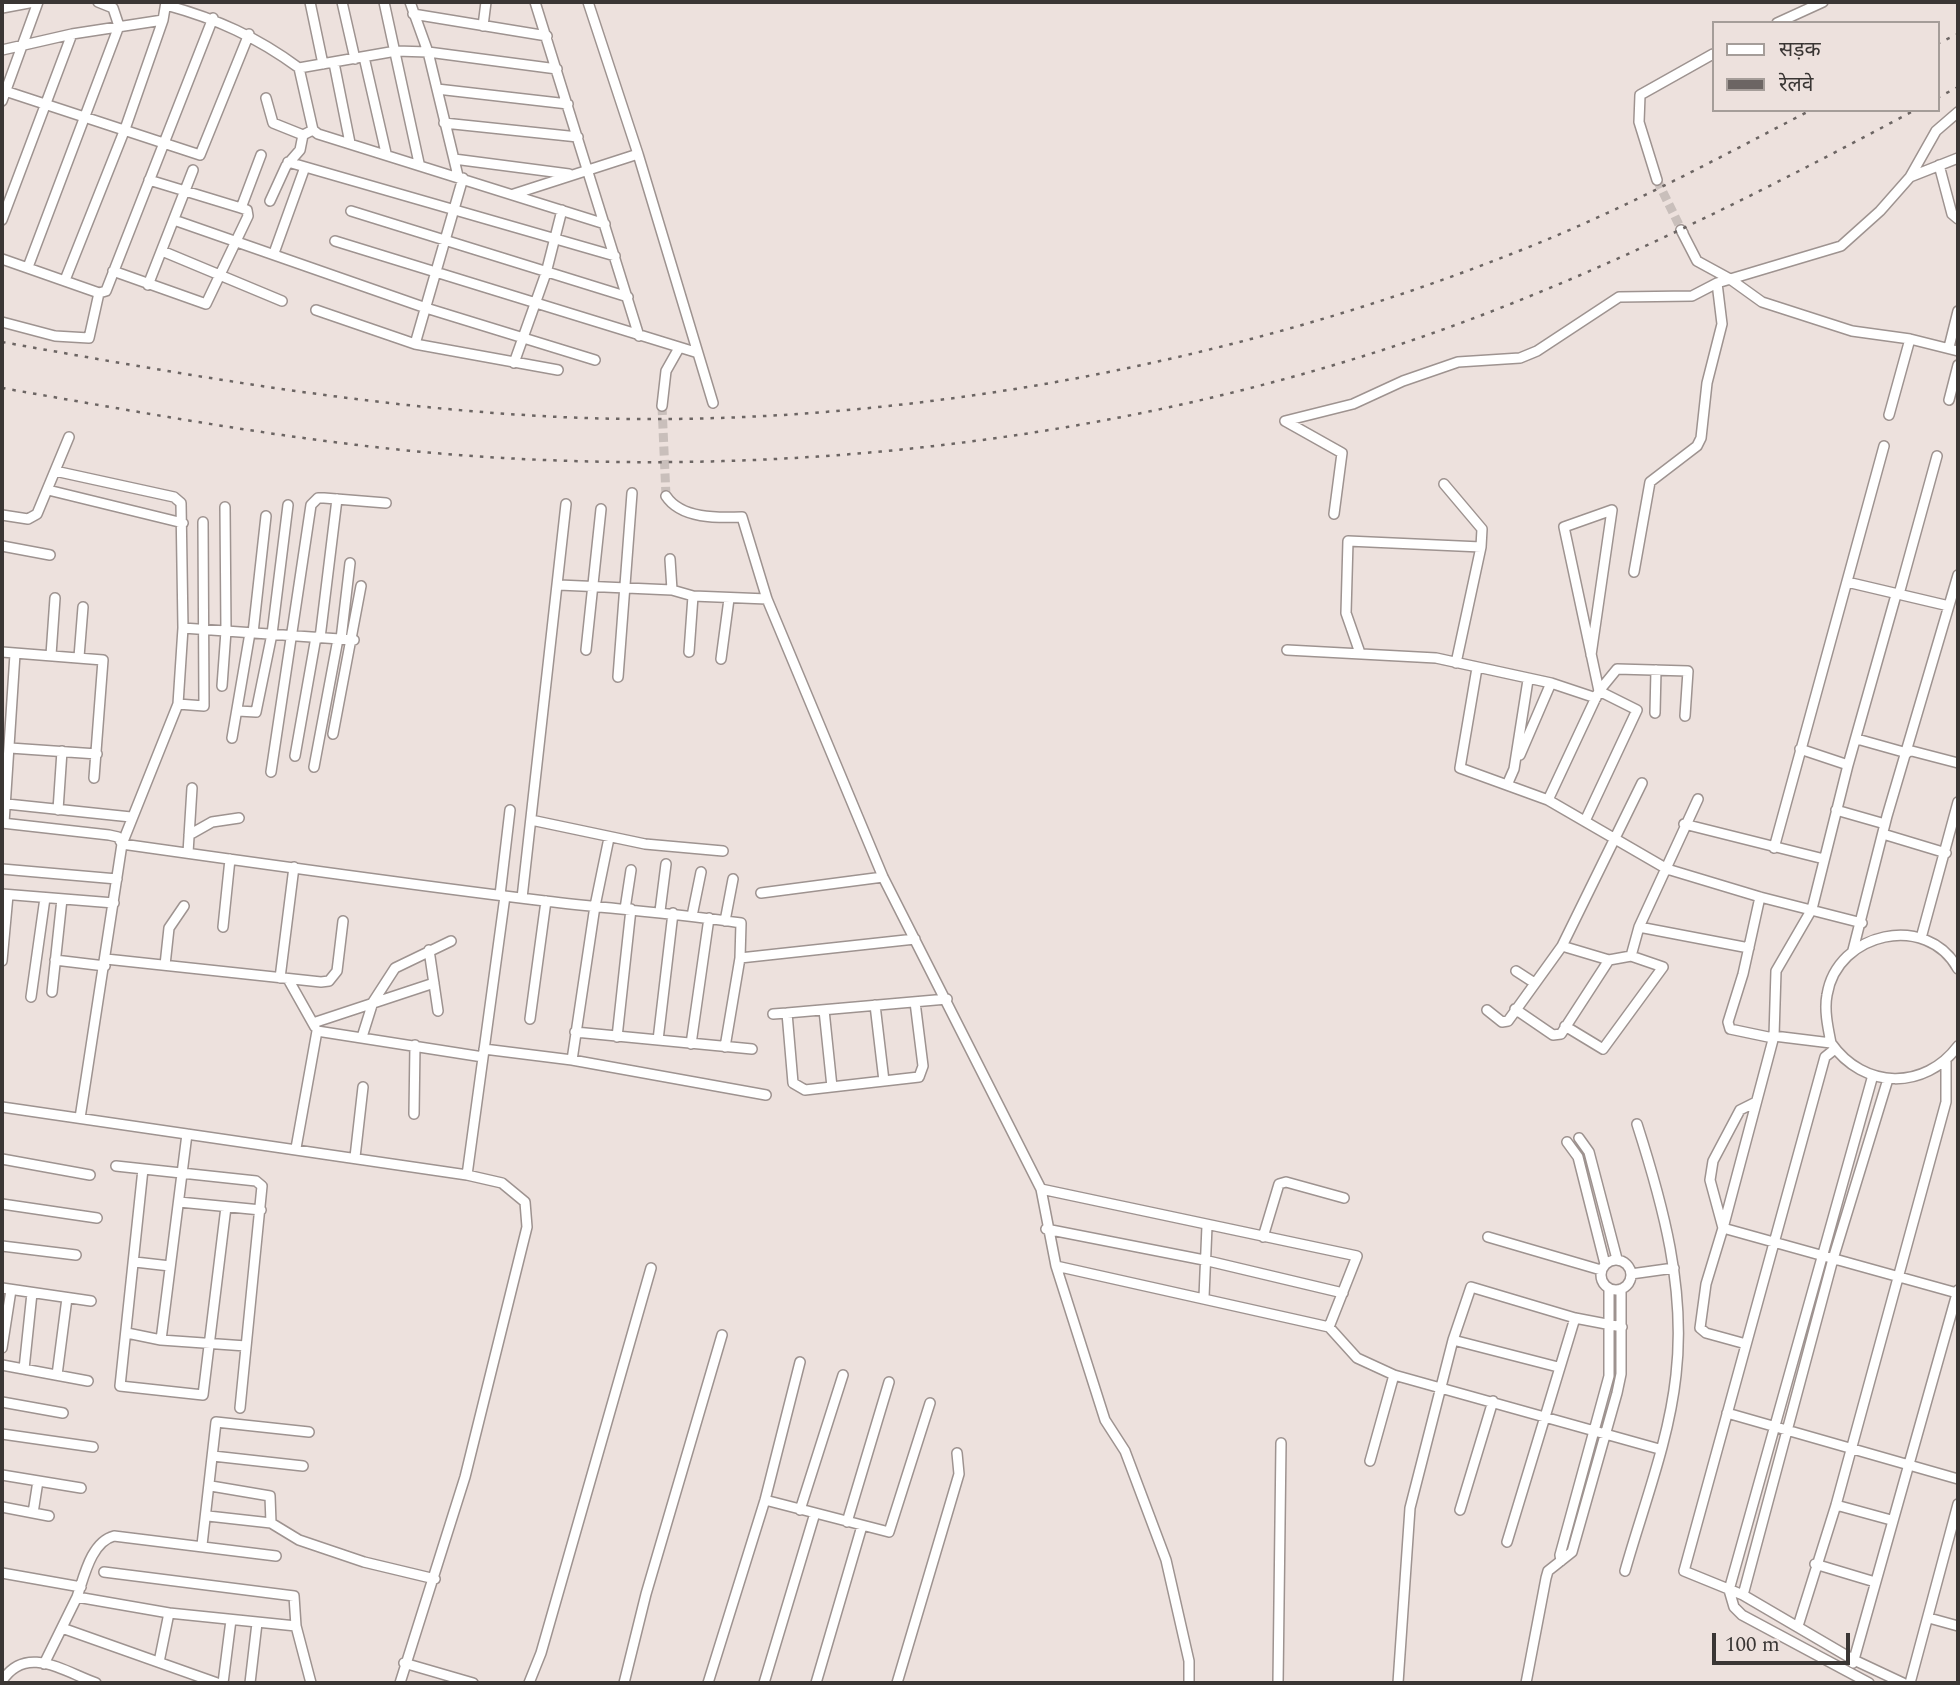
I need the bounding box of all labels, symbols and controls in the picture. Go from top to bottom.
legend [1712,21,1939,112]
text: सड़क [1779,34,1821,66]
text: रेलवे [1779,69,1814,101]
scale bar [1715,1618,1853,1662]
text: 100 m [1725,1629,1780,1661]

